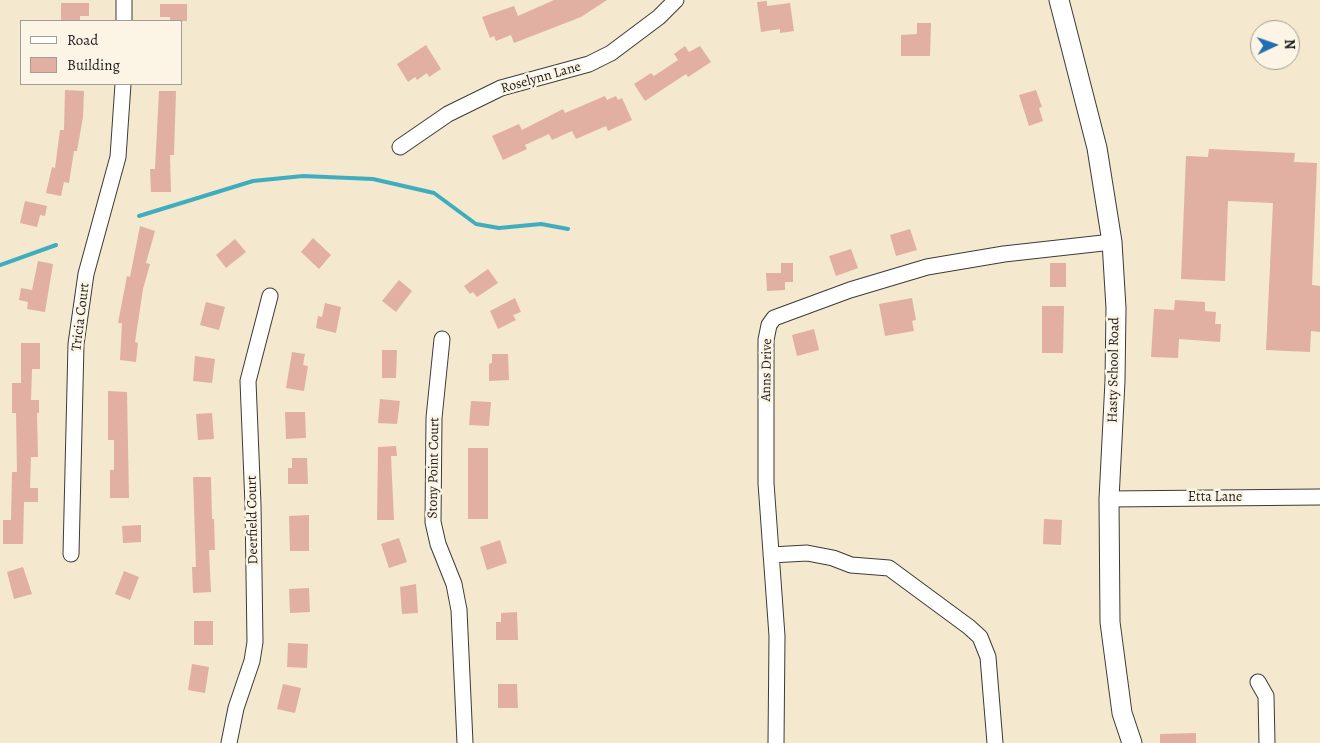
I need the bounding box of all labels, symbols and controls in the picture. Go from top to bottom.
legend [20,20,182,85]
north arrow [1250,20,1300,70]
text: Road [67,30,98,50]
text: N [1280,39,1299,50]
text: Building [67,55,120,75]
street label: Roselynn Lane [499,59,583,97]
street label: Tricia Court [68,282,94,352]
street label: Hasty School Road [1105,317,1123,423]
street label: Anns Drive [758,338,776,402]
street label: Stony Point Court [425,417,443,519]
street label: Deerfield Court [244,475,262,565]
street label: Etta Lane [1188,490,1242,506]

